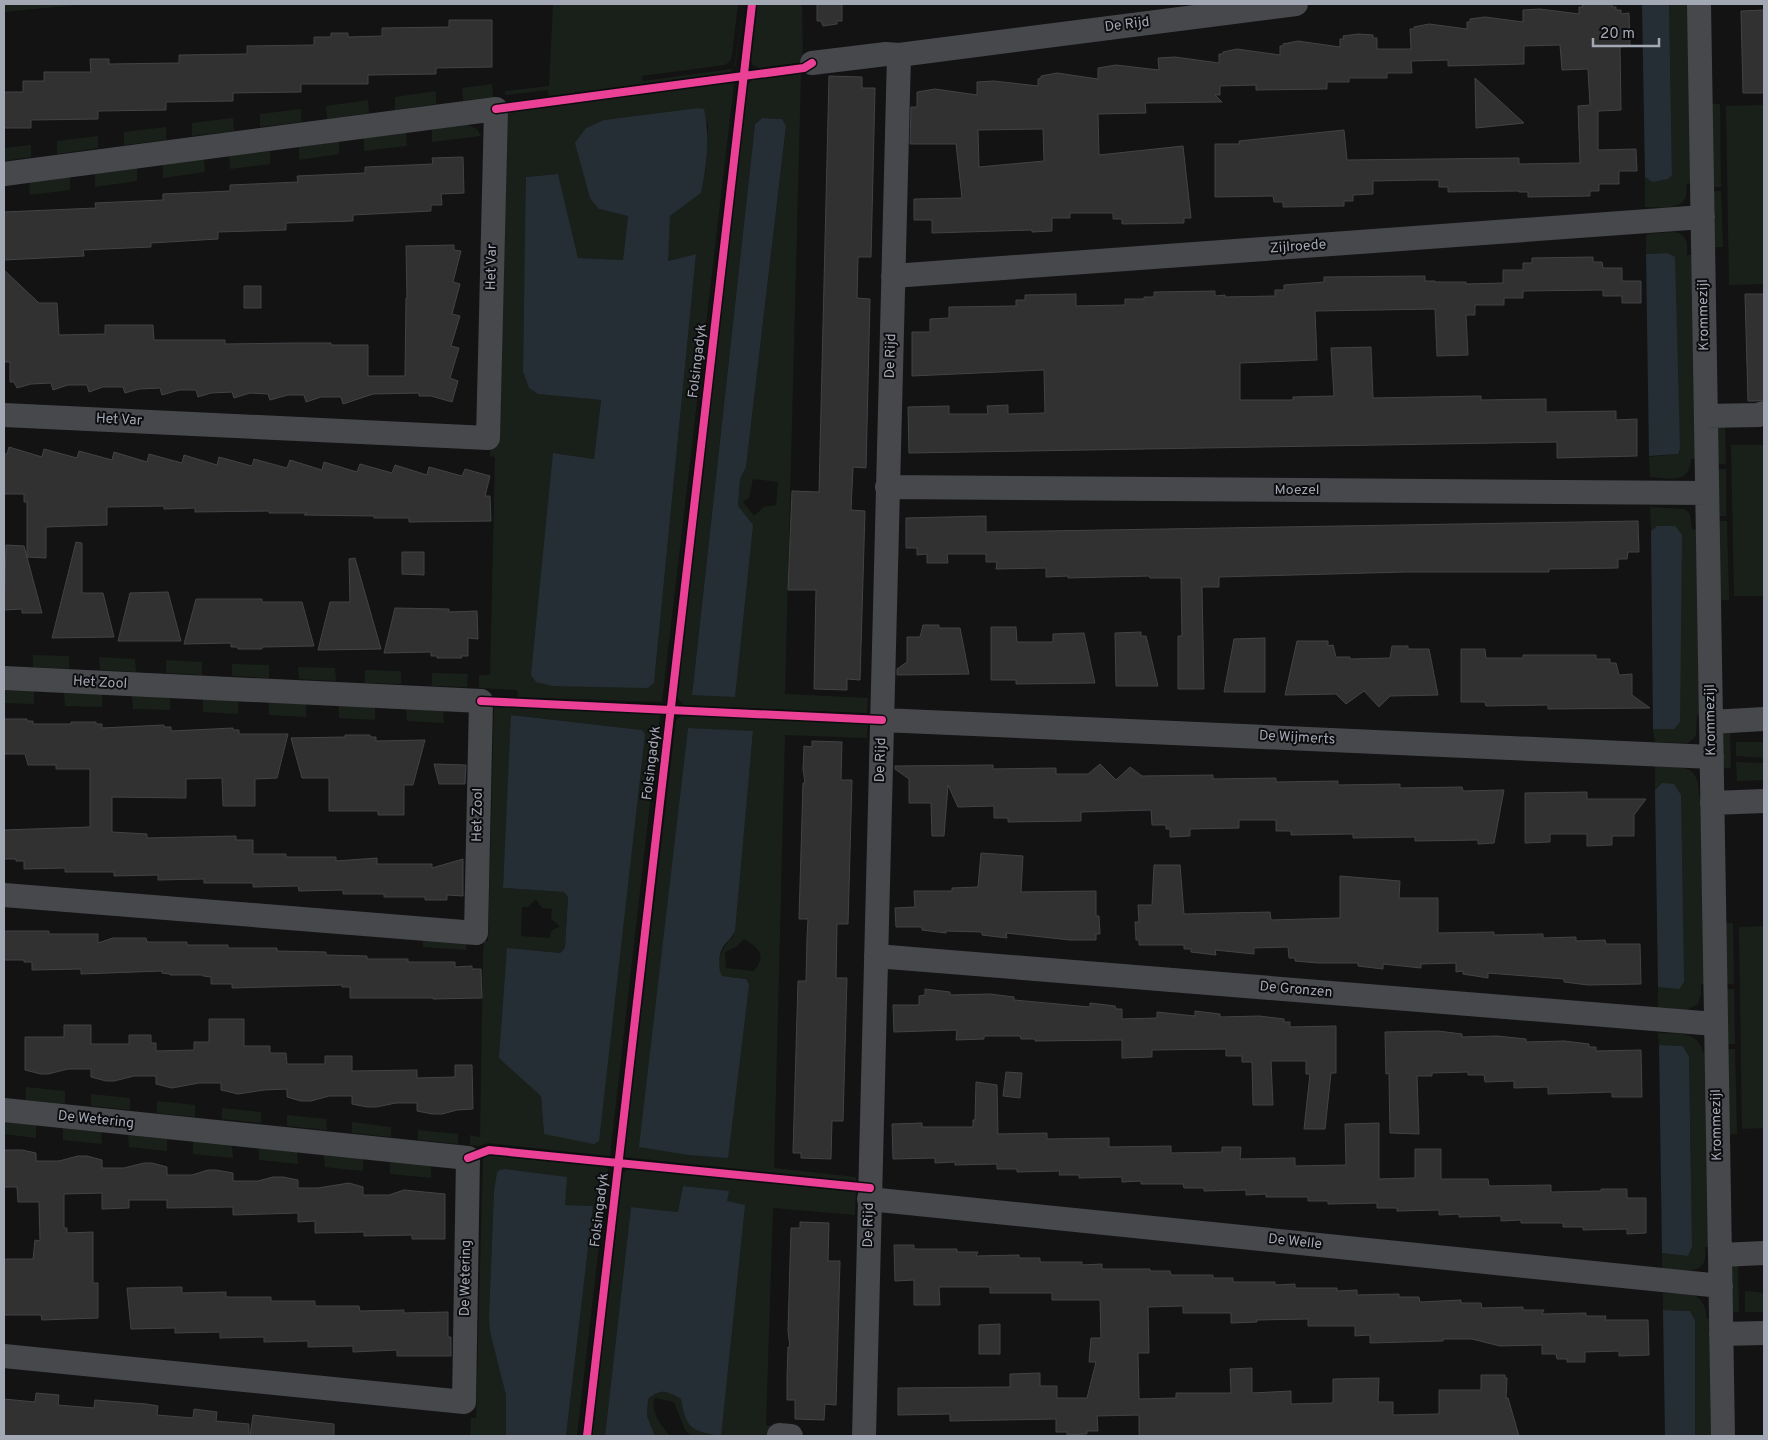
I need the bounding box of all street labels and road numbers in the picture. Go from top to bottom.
street label: De Rijd [1104,14,1150,36]
street label: Zijlroede [1269,237,1327,257]
street label: Het Var [483,243,501,290]
street label: Krommezijl [1695,279,1713,351]
street label: Folsingadyk [685,323,711,399]
street label: De Rijd [882,333,900,379]
street label: Het Var [95,410,143,430]
street label: Moezel [1275,482,1319,499]
street label: Het Zool [73,673,127,693]
street label: Krommezijl [1702,684,1720,756]
street label: Folsingadyk [639,725,665,801]
street label: De Wijmerts [1258,728,1336,748]
street label: De Rijd [872,737,890,783]
street label: Het Zool [469,788,487,842]
street label: De Gronzen [1259,978,1333,1002]
street label: Krommezijl [1708,1089,1726,1161]
street label: De Wetering [57,1108,135,1132]
street label: Folsingadyk [587,1172,613,1248]
street label: De Rijd [860,1202,878,1248]
street label: De Welle [1267,1231,1323,1253]
street label: De Wetering [457,1240,475,1316]

